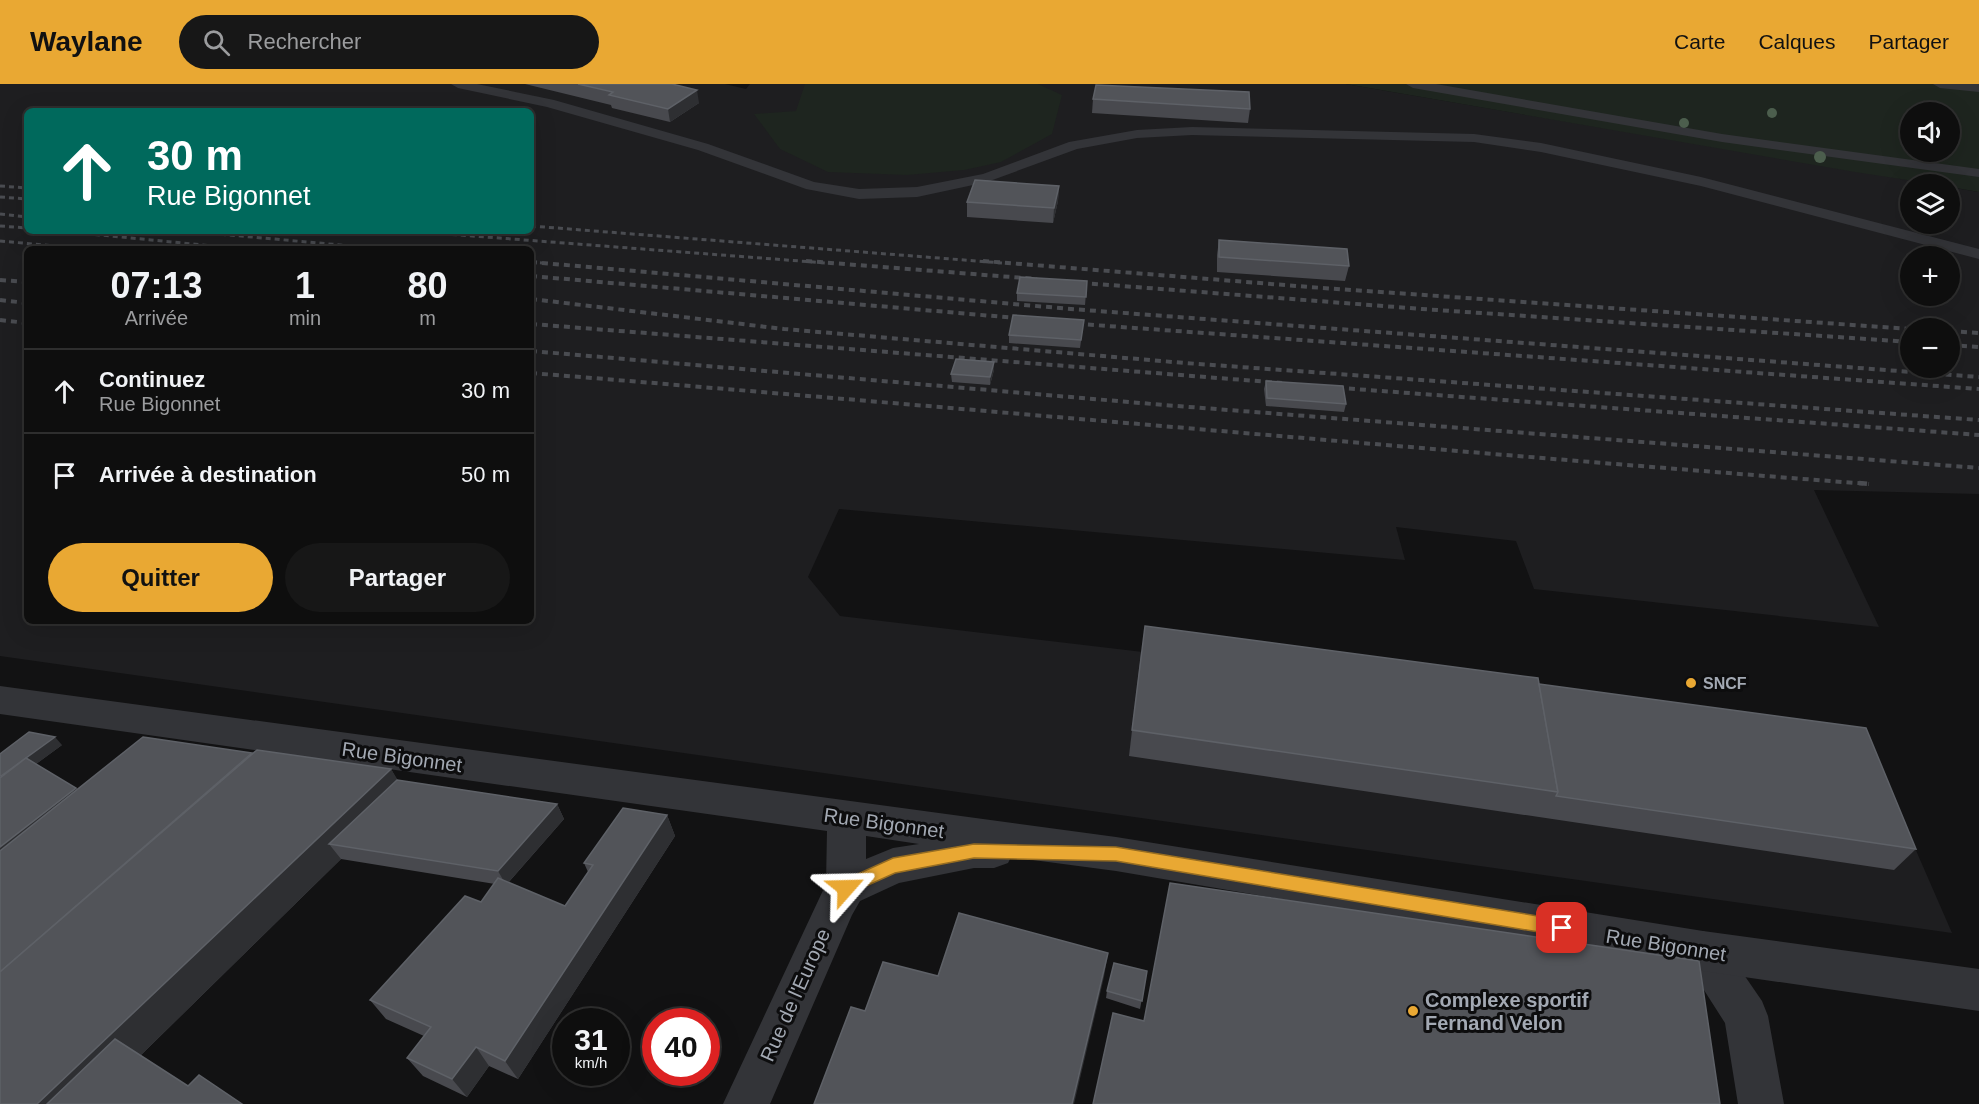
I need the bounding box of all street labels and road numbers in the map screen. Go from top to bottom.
street label: Rue Bigonnet [340,738,464,776]
street label: Rue Bigonnet [822,804,946,842]
street label: Rue de l'Europe [756,925,834,1065]
street label: Rue Bigonnet [1604,925,1728,965]

